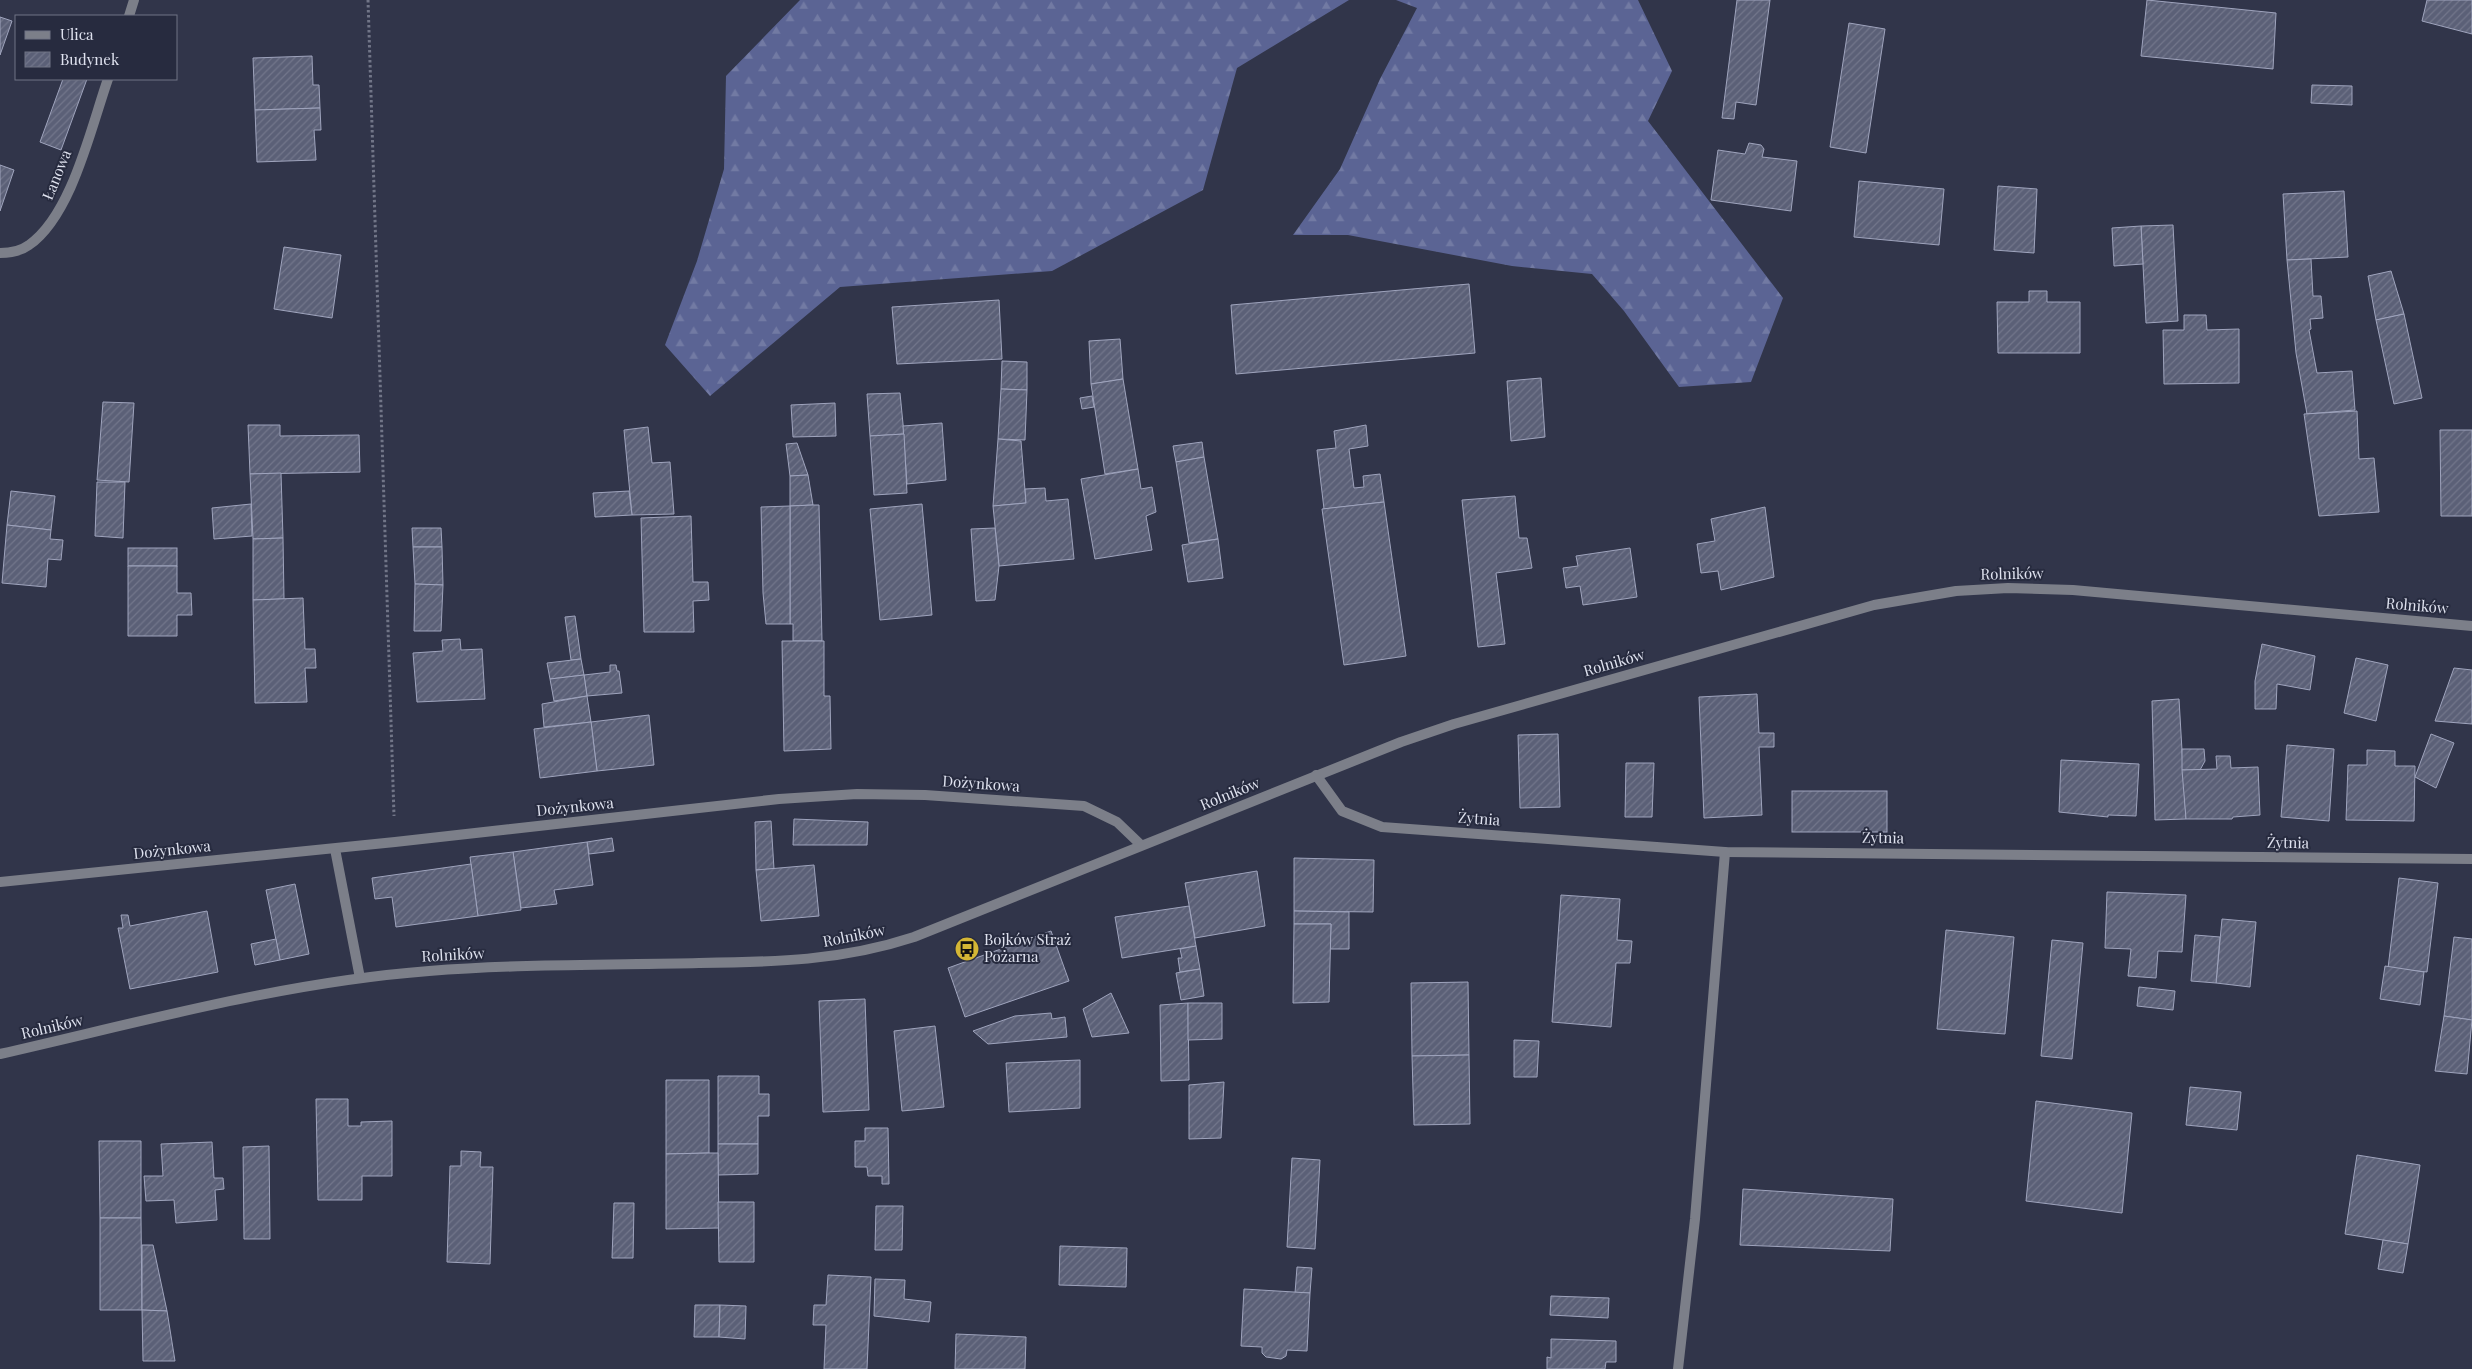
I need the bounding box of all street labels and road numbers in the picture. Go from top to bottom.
street label: Łanowa [37,146,75,203]
street label: Rolników [1980,562,2044,584]
street label: Rolników [2385,592,2450,618]
street label: Rolników [1581,644,1647,680]
street label: Dożynkowa [942,770,1021,796]
street label: Rolników [1197,772,1263,814]
street label: Dożynkowa [535,792,615,820]
street label: Żytnia [1457,807,1501,829]
street label: Żytnia [1862,827,1905,847]
street label: Żytnia [2267,832,2310,852]
street label: Dożynkowa [132,835,212,863]
street label: Rolników [821,919,887,951]
street label: Rolników [421,942,485,966]
street label: Rolników [19,1009,85,1043]

